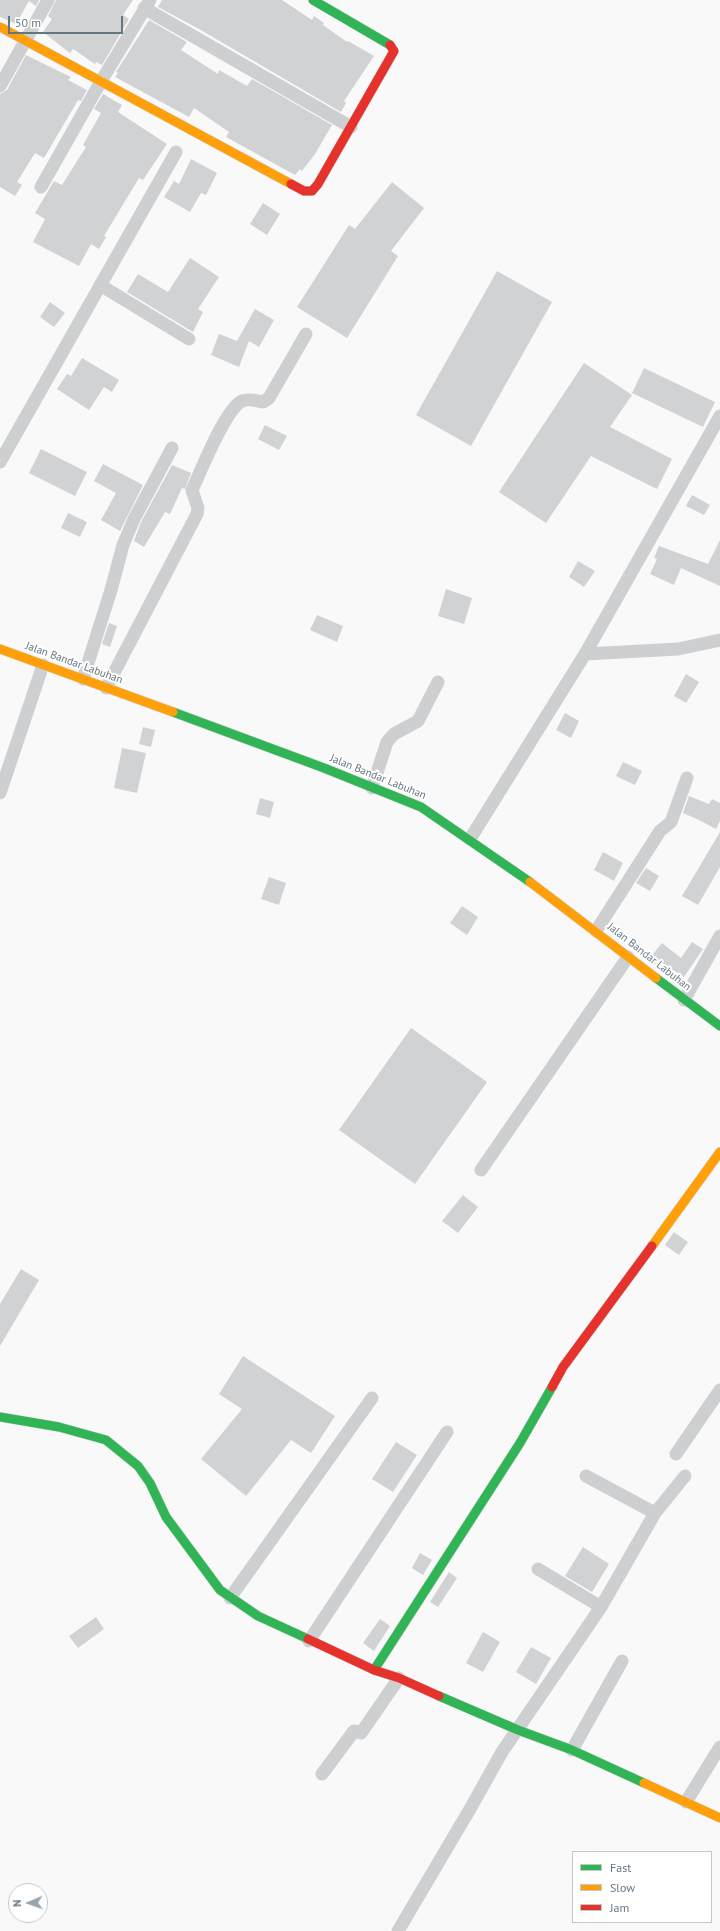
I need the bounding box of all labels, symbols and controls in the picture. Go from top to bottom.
scale bar [10,8,125,34]
text: 50 m [15,15,41,30]
street label: Jalan Bandar Labuhan [24,639,124,687]
street label: Jalan Bandar Labuhan [328,752,428,802]
street label: Jalan Bandar Labuhan [605,920,693,994]
legend [572,1851,712,1923]
text: Fast [610,1860,631,1875]
text: Slow [610,1880,635,1895]
north arrow [8,1883,48,1923]
text: N [10,1900,24,1907]
text: Jam [610,1900,629,1915]

